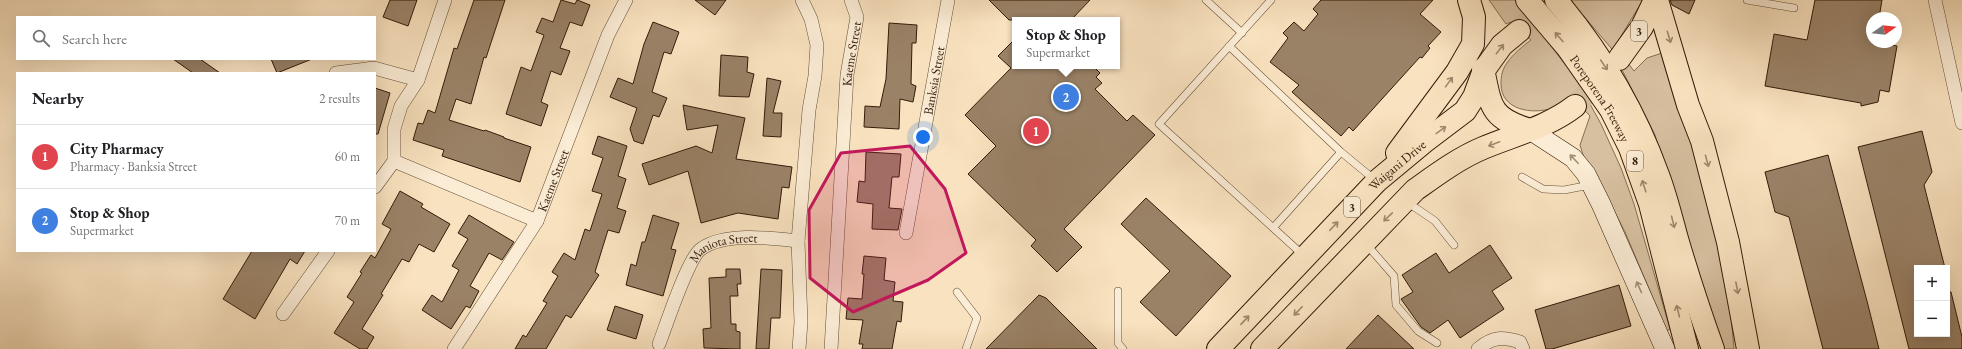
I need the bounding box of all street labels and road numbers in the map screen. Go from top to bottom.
street label: Kaeme Street [838,20,865,87]
road number: 3 [1631,21,1647,41]
street label: Banksia Street [919,45,948,116]
street label: Poreporena Freeway [1566,51,1634,145]
street label: Waigani Drive [1364,136,1429,194]
street label: Kaeme Street [533,147,572,214]
road number: 8 [1627,151,1643,171]
road number: 3 [1344,197,1360,217]
street label: Maniota Street [685,229,758,266]

